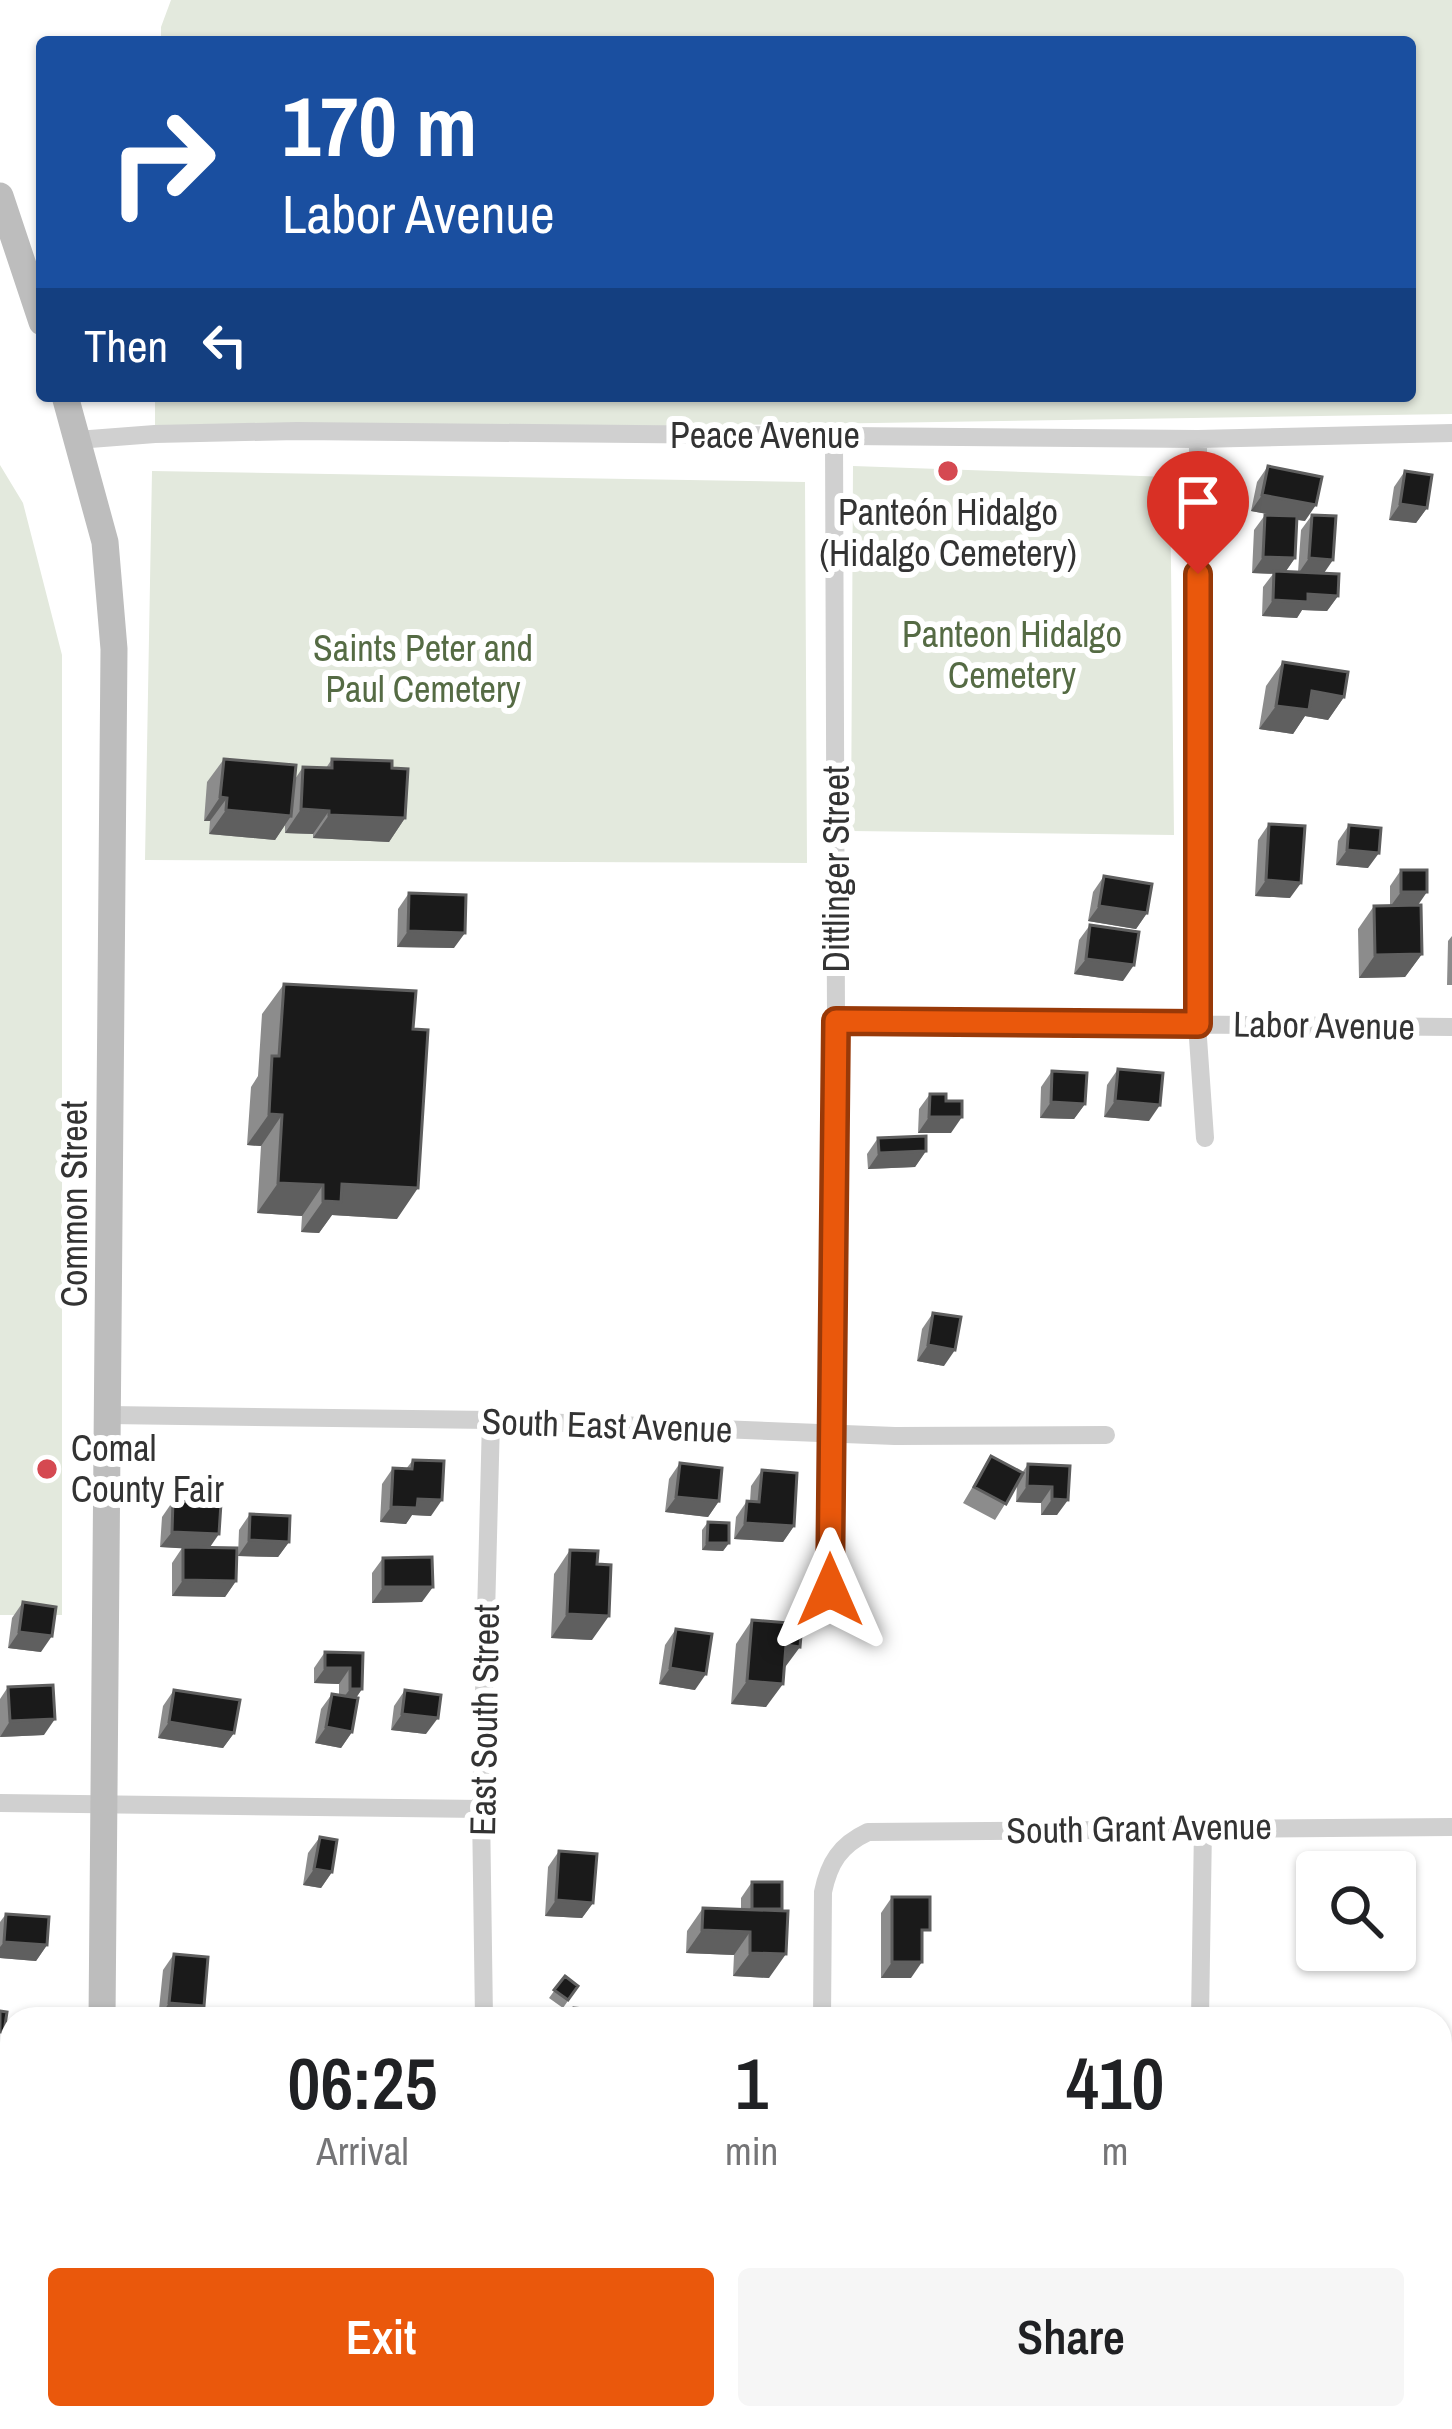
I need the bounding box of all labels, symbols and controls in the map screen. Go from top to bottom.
text: 170 m [282,69,477,182]
icon: right [84,84,240,240]
text: Labor Avenue [282,177,555,250]
icon: left [192,312,258,378]
text: Then [84,315,168,376]
street label: Peace Avenue [670,411,860,459]
pin [1147,451,1249,574]
marker: Panteón Hidalgo (Hidalgo Cemetery) [935,458,961,484]
icon: arrive [1165,469,1231,535]
place label: Panteón Hidalgo (Hidalgo Cemetery) [819,488,1077,577]
park label: Panteon Hidalgo Cemetery [902,610,1122,699]
park label: Saints Peter and Paul Cemetery [313,624,533,713]
street label: Dittlinger Street [812,766,860,972]
street label: Labor Avenue [1233,999,1415,1051]
street label: Common Street [50,1101,98,1307]
street label: South East Avenue [481,1397,733,1453]
place label: Comal County Fair [71,1424,224,1513]
marker: Comal County Fair [34,1456,60,1482]
position arrow [767,1527,893,1653]
street label: East South Street [458,1604,510,1836]
street label: South Grant Avenue [1006,1802,1272,1854]
map controls [1296,1851,1416,1971]
button: search [1296,1851,1416,1971]
text: 06:25 [288,2034,437,2131]
text: 1 [735,2034,768,2131]
text: 410 [1066,2034,1164,2131]
text: Arrival [316,2125,409,2177]
text: min [725,2125,778,2177]
text: m [1102,2125,1128,2177]
button: Exit [48,2268,714,2406]
button: Share [738,2268,1404,2406]

